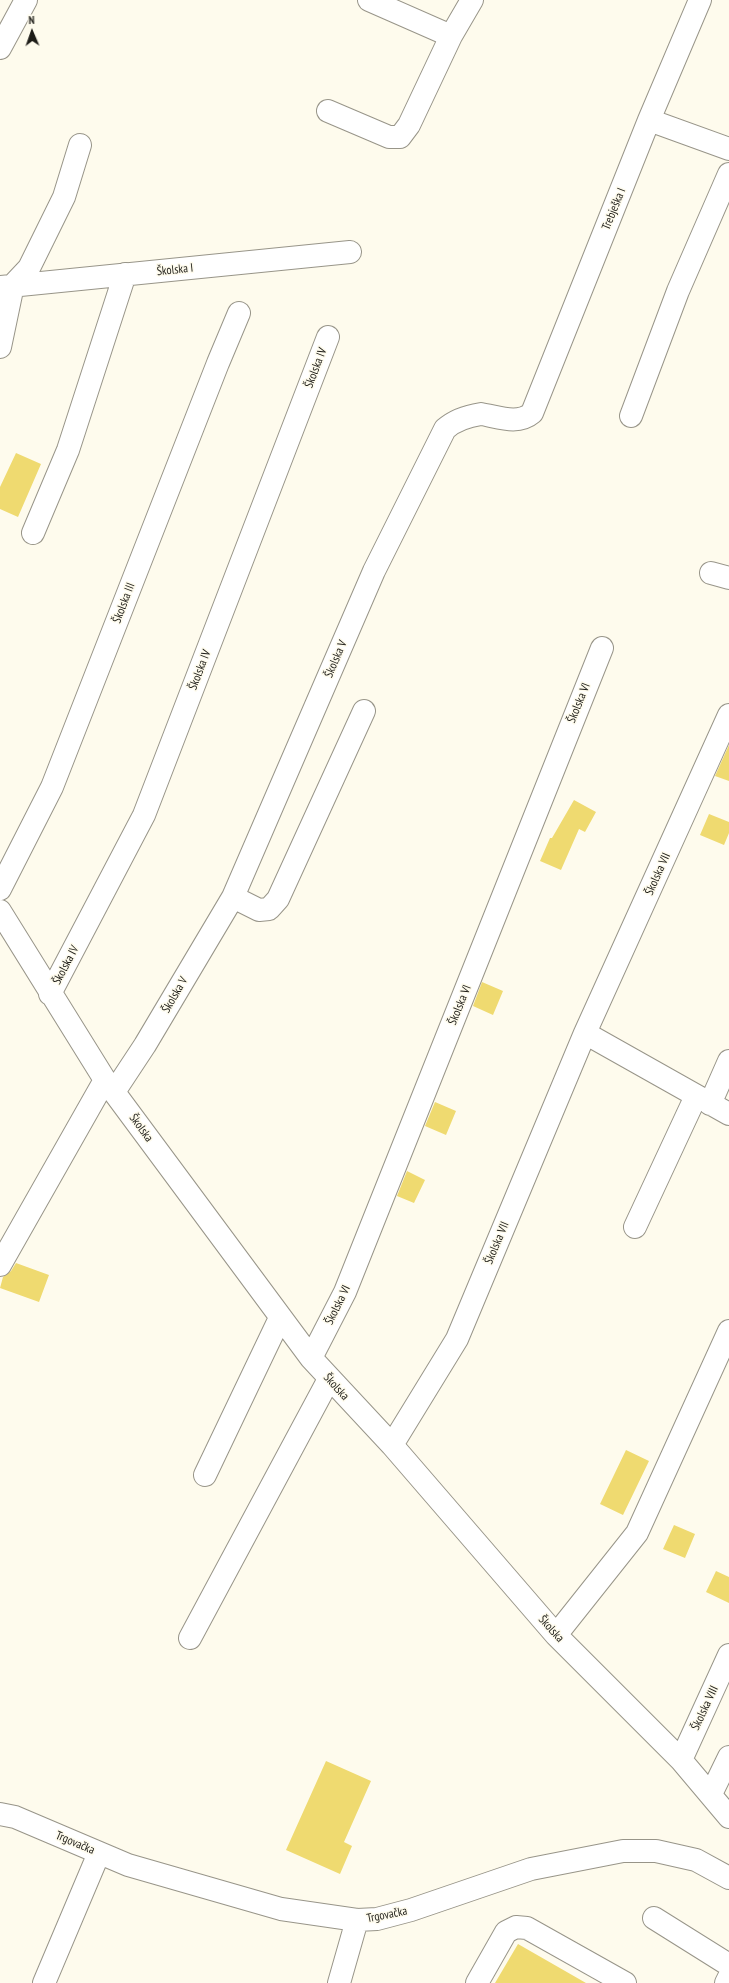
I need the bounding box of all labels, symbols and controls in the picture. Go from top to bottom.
north arrow [12,12,52,52]
text: N [28,13,35,27]
street label: Trebješka I [599,186,629,232]
street label: Školska I [156,261,194,279]
street label: Školska IV [302,346,330,390]
street label: Školska III [110,581,138,625]
street label: Školska V [322,638,350,680]
street label: Školska IV [186,648,214,692]
street label: Školska VI [564,681,594,725]
street label: Školska VII [642,851,674,897]
street label: Školska IV [50,943,82,987]
street label: Školska V [159,974,191,1016]
street label: Školska VI [445,983,475,1027]
street label: Školska [126,1111,156,1145]
street label: Školska VII [482,1220,512,1266]
street label: Školska VI [322,1283,354,1327]
street label: Školska [320,1371,352,1403]
street label: Školska [535,1613,567,1645]
street label: Školska VIII [688,1683,722,1733]
street label: Trgovačka [53,1828,97,1858]
street label: Trgovačka [365,1904,409,1926]

